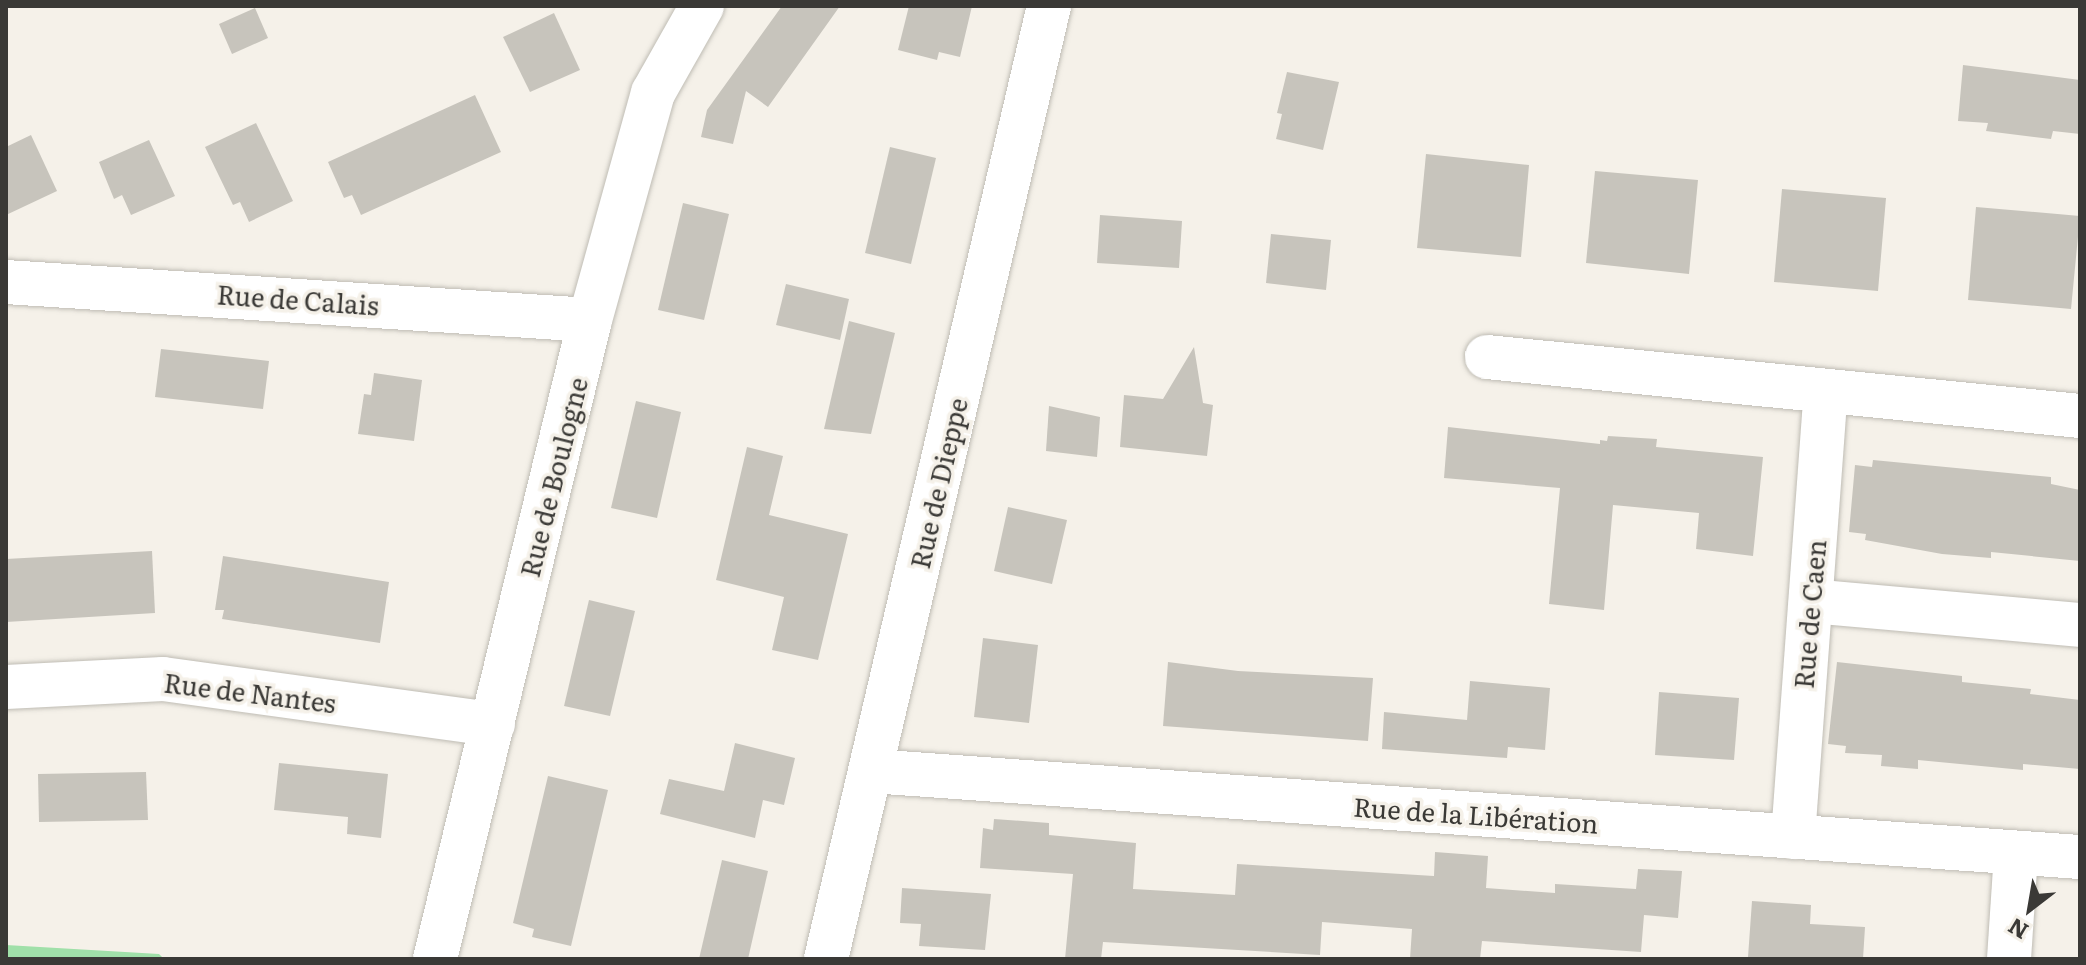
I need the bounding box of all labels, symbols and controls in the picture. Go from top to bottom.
street label: Rue de Calais [216,278,380,320]
street label: Rue de Boulogne [513,374,593,580]
street label: Rue de Dieppe [903,395,973,571]
street label: Rue de Caen [1787,538,1831,690]
street label: Rue de Nantes [162,666,338,718]
street label: Rue de la Libération [1352,790,1600,838]
north arrow [1990,869,2070,949]
text: N [2001,911,2034,949]

